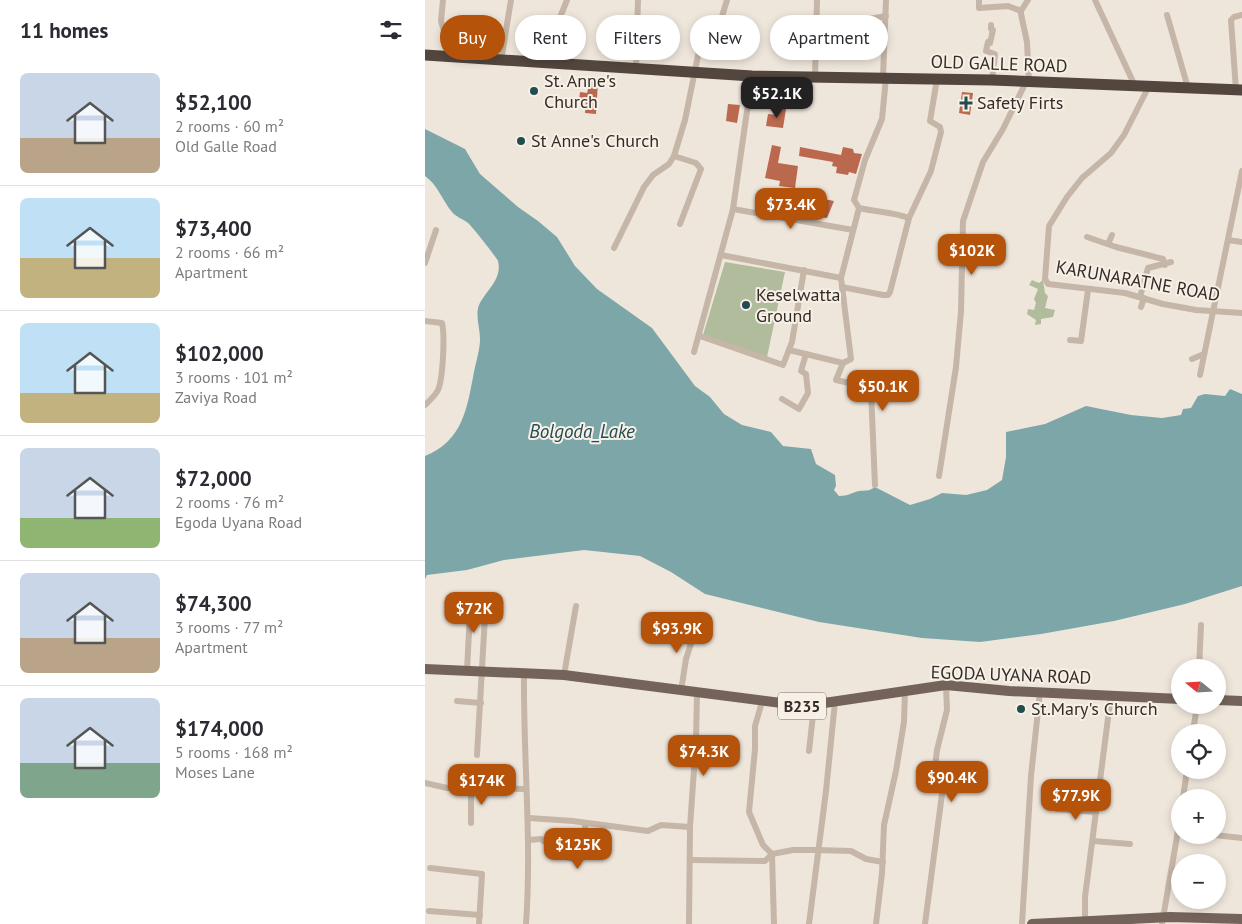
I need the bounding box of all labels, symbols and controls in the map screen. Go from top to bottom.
chip: Buy [440,15,505,60]
chip: Rent [515,15,586,60]
chip: Filters [596,15,680,60]
chip: New [690,15,760,60]
chip: Apartment [770,15,888,60]
icon: filters [377,16,405,44]
text: 11 homes [20,17,108,44]
street label: OLD GALLE ROAD [930,50,1068,77]
place label: St. Anne's Church [544,69,616,113]
pin: $52.1K [736,76,818,119]
text: $52.1K [752,83,802,103]
marker: St. Anne's Church [528,85,540,97]
text: $52,100 [175,89,252,116]
place label: Safety Firts [977,91,1063,114]
icon: home [60,93,120,153]
marker: Safety Firts [959,96,973,110]
text: 2 rooms · 60 m² [175,116,284,136]
place label: St Anne's Church [531,129,659,152]
marker: St Anne's Church [515,135,527,147]
text: Old Galle Road [175,136,277,156]
pin: $73.4K [750,188,832,230]
text: $73.4K [766,194,816,214]
text: $73,400 [175,215,252,242]
icon: home [60,218,120,278]
pin: $102K [937,234,1007,276]
text: $102K [949,240,995,260]
text: 2 rooms · 66 m² [175,242,284,262]
street label: KARUNARATNE ROAD [1054,255,1222,306]
text: Apartment [175,262,248,282]
place label: Keselwatta Ground [756,283,841,327]
marker: Keselwatta Ground [740,299,752,311]
text: $102,000 [175,340,264,367]
icon: home [60,343,120,403]
text: 3 rooms · 101 m² [175,367,293,387]
pin: $50.1K [842,370,924,412]
text: $50.1K [858,376,908,396]
text: Zaviya Road [175,387,257,407]
water label: Bolgoda_Lake [529,419,635,443]
text: $72,000 [175,465,252,492]
icon: home [60,468,120,528]
text: 2 rooms · 76 m² [175,492,284,512]
text: Egoda Uyana Road [175,512,302,532]
text: $74,300 [175,590,252,617]
pin: $72K [444,592,504,634]
icon: home [60,593,120,653]
text: $72K [455,598,493,618]
pin: $93.9K [636,612,718,654]
text: 3 rooms · 77 m² [175,617,283,637]
text: $93.9K [652,618,702,638]
text: Apartment [175,637,248,657]
north arrow [1171,659,1226,714]
map controls [1171,659,1226,909]
street label: EGODA UYANA ROAD [930,660,1092,689]
road number: B235 [778,692,826,719]
place label: St.Mary's Church [1031,697,1158,720]
marker: St.Mary's Church [1015,703,1027,715]
text: $174,000 [175,715,264,742]
icon: home [60,718,120,778]
button: locate [1171,724,1226,779]
pin: $74.3K [663,734,745,777]
text: $74.3K [679,741,729,761]
text: 5 rooms · 168 m² [175,742,293,762]
pin: $90.4K [911,760,993,803]
text: Moses Lane [175,762,255,782]
pin: $174K [447,764,517,806]
text: $90.4K [927,767,977,787]
text: $174K [459,770,505,790]
pin: $77.9K [1035,778,1117,821]
text: $77.9K [1052,785,1100,805]
button: + [1171,789,1226,844]
pin: $125K [543,828,613,870]
text: $125K [555,834,601,854]
button: − [1171,854,1226,909]

